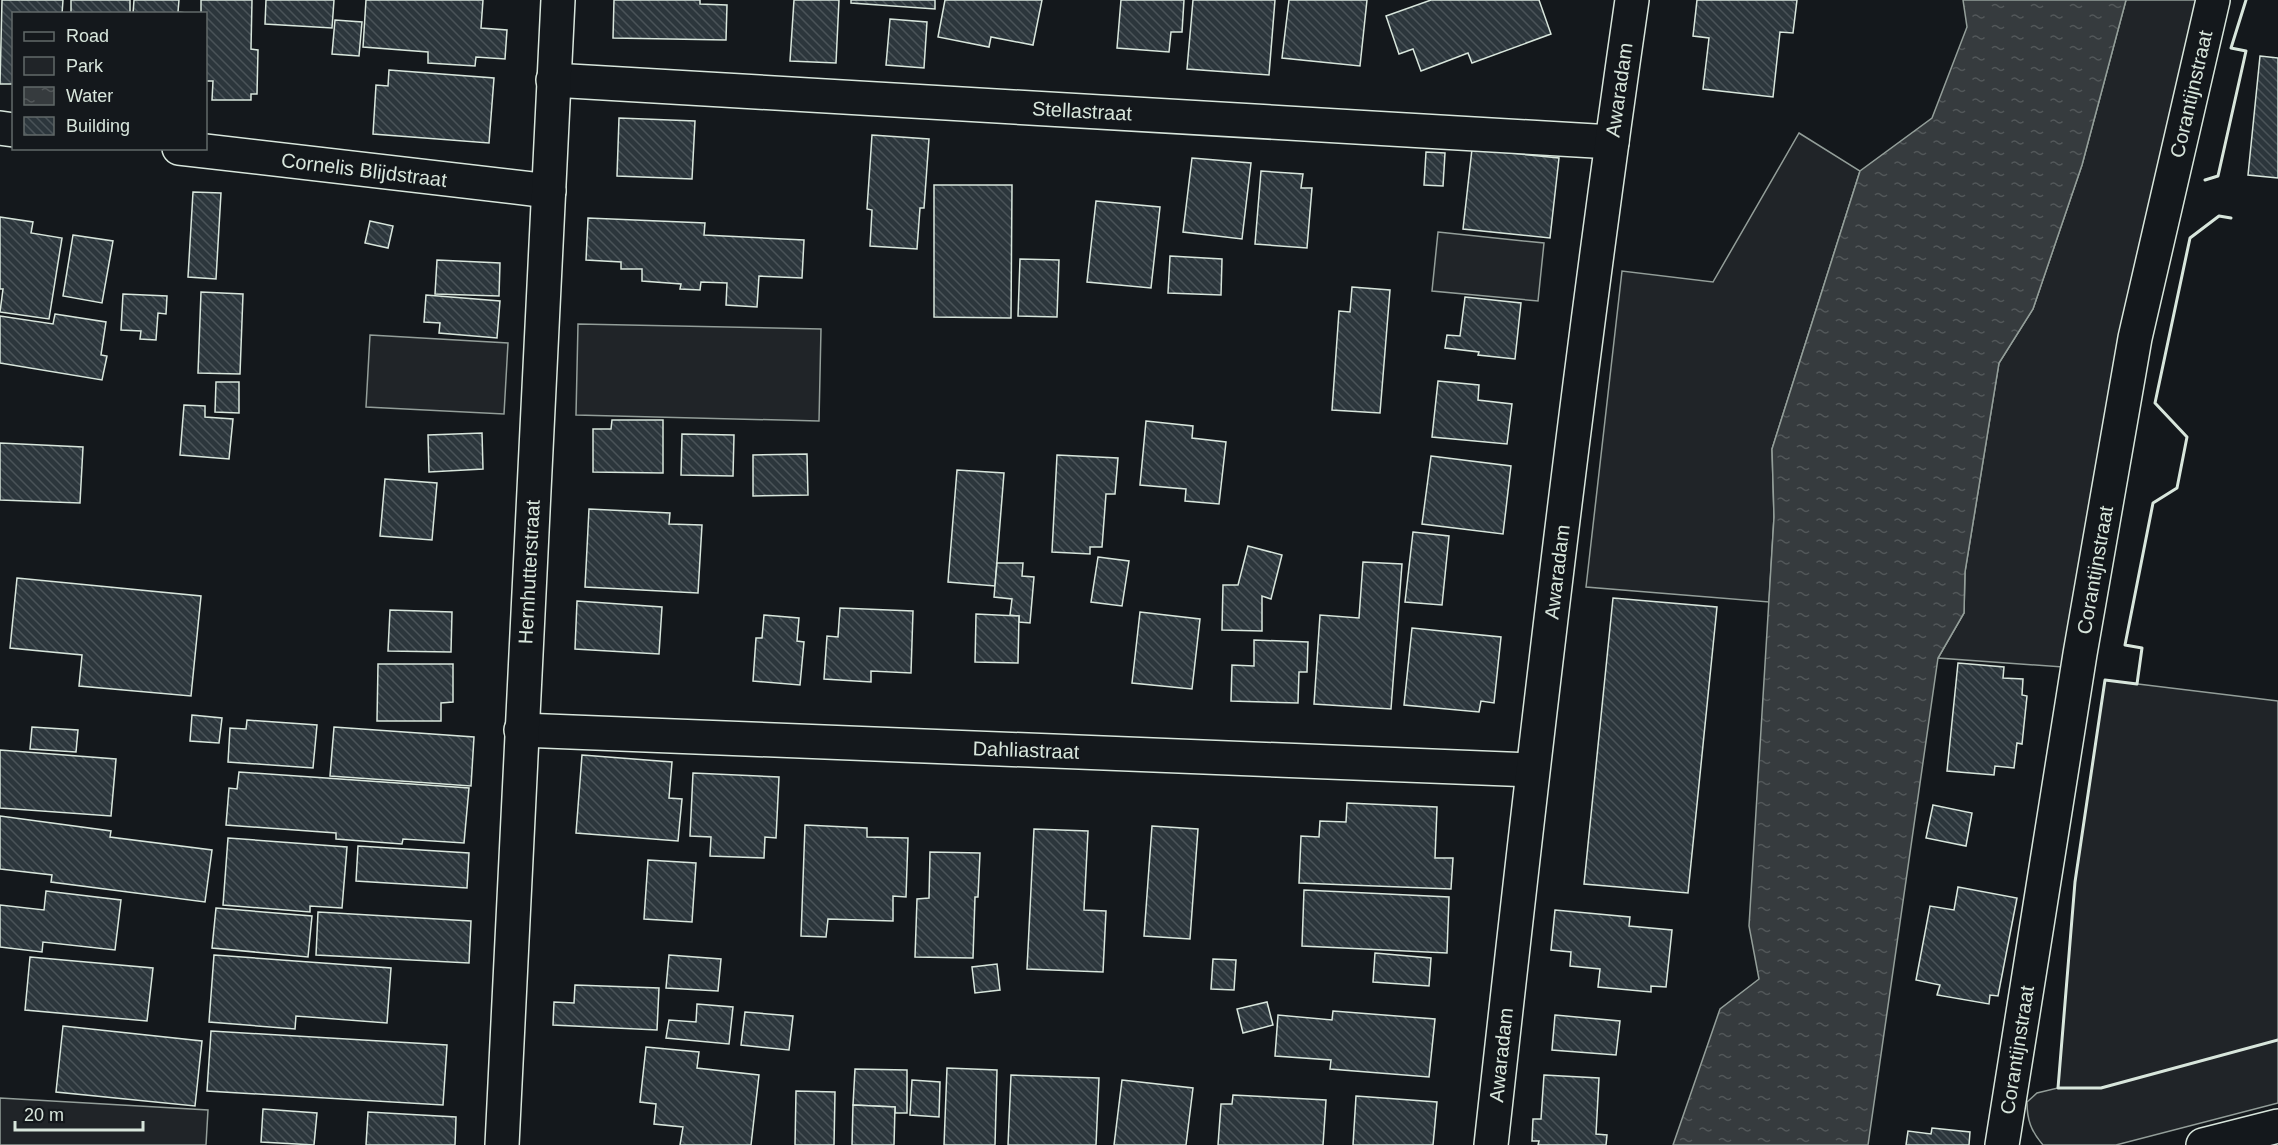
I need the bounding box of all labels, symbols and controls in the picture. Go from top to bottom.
legend [12,12,207,150]
text: Road [66,26,109,46]
street label: Corantijnstraat [2166,28,2216,160]
street label: Awaradam [1601,41,1637,139]
text: Park [66,56,104,76]
text: Water [66,86,113,106]
street label: Stellastraat [1031,97,1133,125]
text: Building [66,116,130,136]
street label: Cornelis Blijdstraat [280,149,449,191]
street label: Hernhutterstraat [514,499,544,645]
street label: Corantijnstraat [2073,504,2117,636]
street label: Awaradam [1540,523,1574,621]
street label: Dahliastraat [972,737,1080,763]
street label: Corantijnstraat [1996,984,2038,1116]
street label: Awaradam [1485,1006,1517,1104]
scale bar [15,1094,142,1132]
text: 20 m [24,1105,64,1125]

